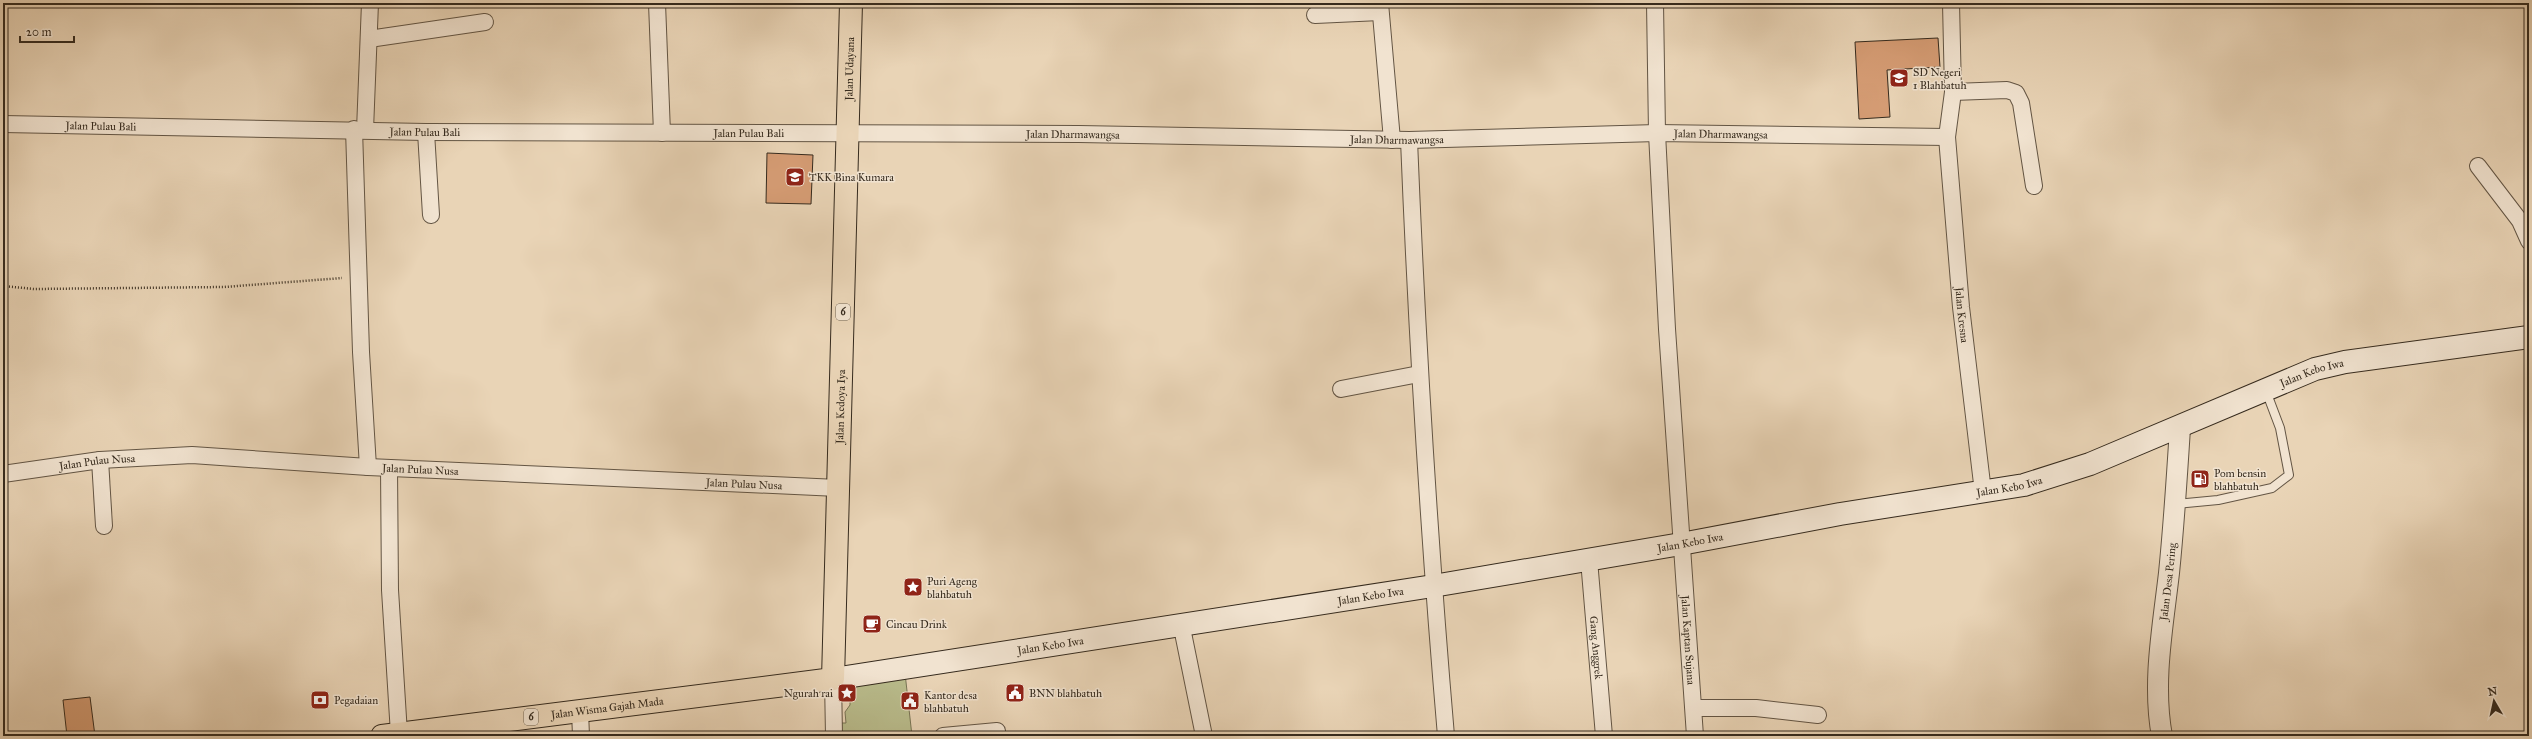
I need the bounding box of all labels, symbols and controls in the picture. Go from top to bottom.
scale bar [20,18,74,44]
text: 20 m [26,25,52,39]
street label: Jalan Udayana [842,36,857,102]
place label: SD Negeri 1 Blahbatuh [1913,66,1967,92]
school or university icon: SD Negeri 1 Blahbatuh [1888,67,1910,89]
street label: Jalan Pulau Bali [64,119,137,133]
street label: Jalan Pulau Bali [388,125,460,139]
street label: Jalan Pulau Bali [712,126,784,140]
street label: Jalan Dharmawangsa [1025,127,1120,141]
street label: Jalan Dharmawangsa [1673,127,1768,141]
street label: Jalan Dharmawangsa [1349,132,1444,147]
school or university icon: TKK Bina Kumara [784,166,806,188]
place label: TKK Bina Kumara [809,171,894,184]
street label: Jalan Kresna [1952,286,1972,344]
road number: 6 [836,304,850,320]
street label: Jalan Kebo Iwa [2277,356,2345,391]
street label: Jalan Kedoya Iya [833,369,848,445]
street label: Jalan Pulau Nusa [57,452,136,473]
street label: Jalan Pulau Nusa [381,461,459,478]
place label: Pom bensin blahbatuh [2214,467,2266,493]
fuel station icon: Pom bensin blahbatuh [2189,468,2211,490]
street label: Jalan Kebo Iwa [1974,473,2044,500]
street label: Jalan Pulau Nusa [704,476,783,492]
street label: Jalan Kebo Iwa [1655,530,1724,556]
street label: Jalan Desa Pering [2157,541,2178,622]
place label: Puri Ageng blahbatuh [927,575,978,601]
place icon: Puri Ageng blahbatuh [902,576,924,598]
street label: Jalan Kebo Iwa [1336,584,1405,608]
street label: Jalan Kaptan Sujana [1678,594,1698,686]
cafe icon: Cincau Drink [861,613,883,635]
street label: Gang Anggrek [1587,615,1606,681]
place label: Cincau Drink [886,618,948,631]
street label: Jalan Kebo Iwa [1015,634,1085,658]
north arrow [2474,681,2514,721]
place icon: Ngurah rai [836,682,858,704]
public building icon: BNN blahbatuh [1004,682,1026,704]
text: N [2487,684,2499,699]
place label: Ngurah rai [784,687,833,700]
place label: BNN blahbatuh [1029,687,1102,700]
bank icon: Pegadaian [309,689,331,711]
place label: Kantor desa blahbatuh [924,689,977,715]
public building icon: Kantor desa blahbatuh [899,690,921,712]
place label: Pegadaian [334,694,378,707]
street label: Jalan Wisma Gajah Mada [549,694,665,722]
road number: 6 [524,709,538,725]

